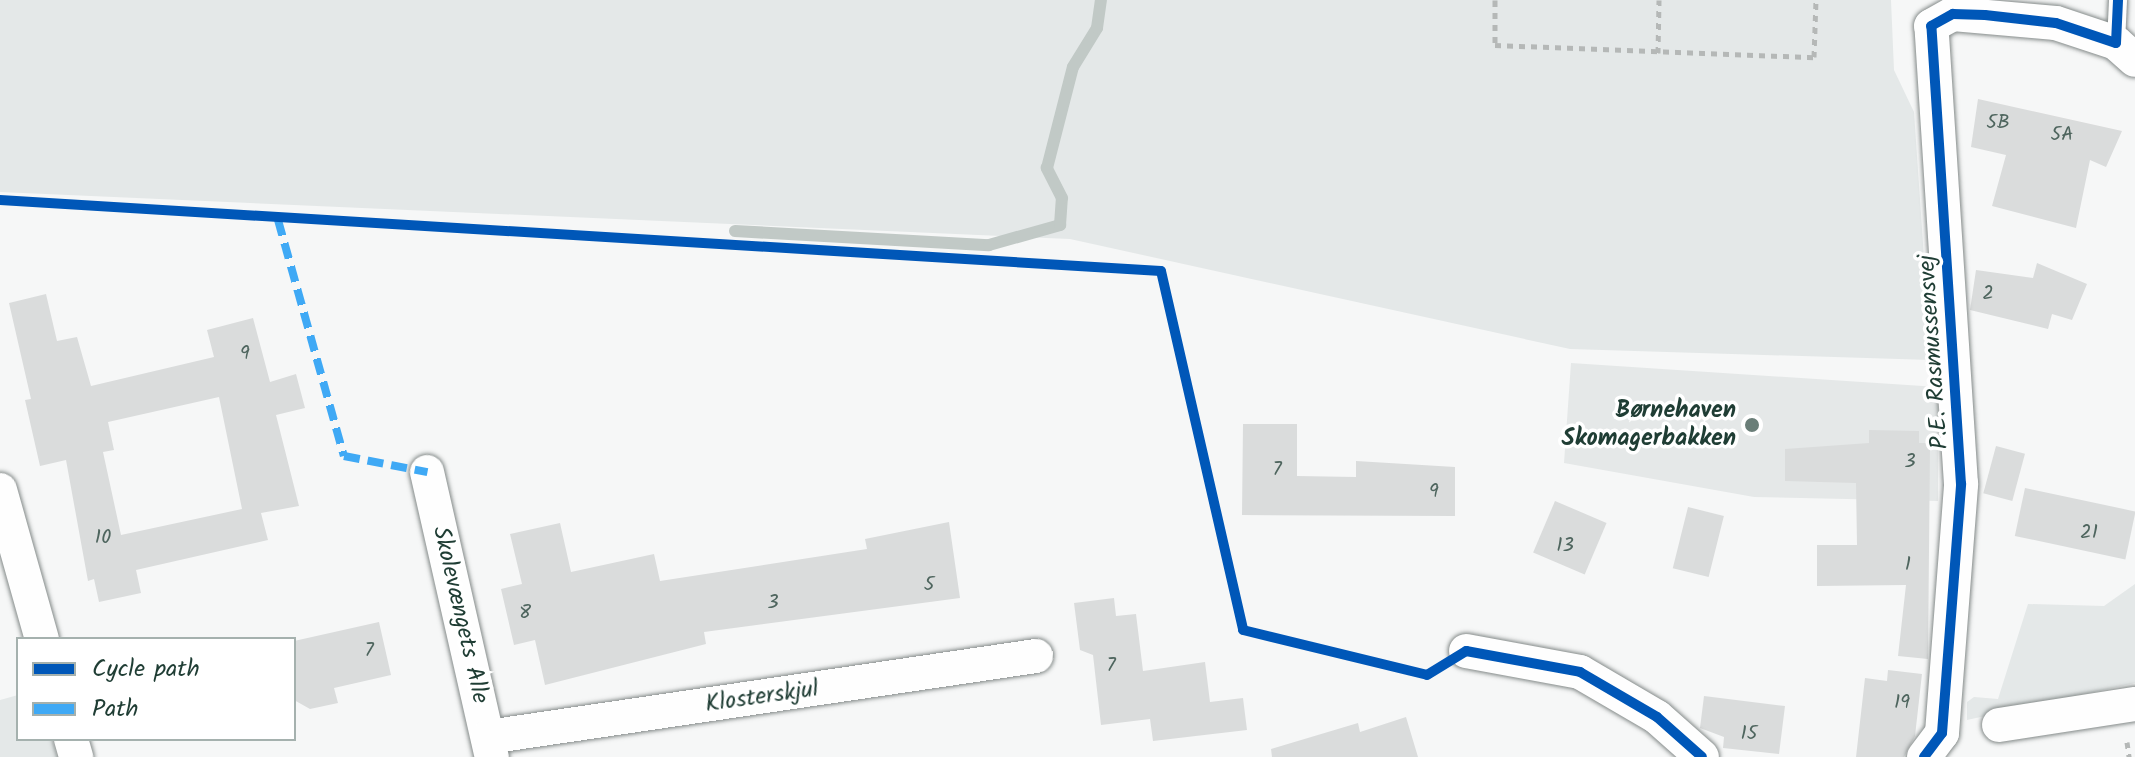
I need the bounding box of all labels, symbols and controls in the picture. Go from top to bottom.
house number: 5B [1986,111,2010,135]
house number: 5A [2051,123,2073,147]
street label: P.E. Rasmussensvej [1913,253,1955,451]
house number: 2 [1982,282,1994,306]
house number: 9 [240,342,250,366]
place label: Børnehaven Skomagerbakken [1562,397,1736,453]
marker: Børnehaven Skomagerbakken [1743,416,1761,434]
house number: 3 [1904,450,1916,474]
house number: 7 [1272,458,1282,482]
house number: 9 [1429,480,1439,504]
house number: 21 [2080,521,2098,545]
street label: Skolevængets Alle [426,524,494,706]
house number: 10 [95,526,111,550]
house number: 13 [1556,534,1574,558]
house number: 1 [1905,553,1911,577]
house number: 5 [924,573,934,597]
house number: 3 [767,591,779,615]
house number: 8 [519,601,531,625]
legend [16,637,296,741]
house number: 7 [364,639,374,663]
text: Cycle path [92,650,200,689]
house number: 7 [1106,654,1116,678]
street label: Klosterskjul [703,675,821,719]
text: Path [92,690,138,729]
house number: 19 [1894,691,1910,715]
house number: 15 [1740,722,1758,746]

